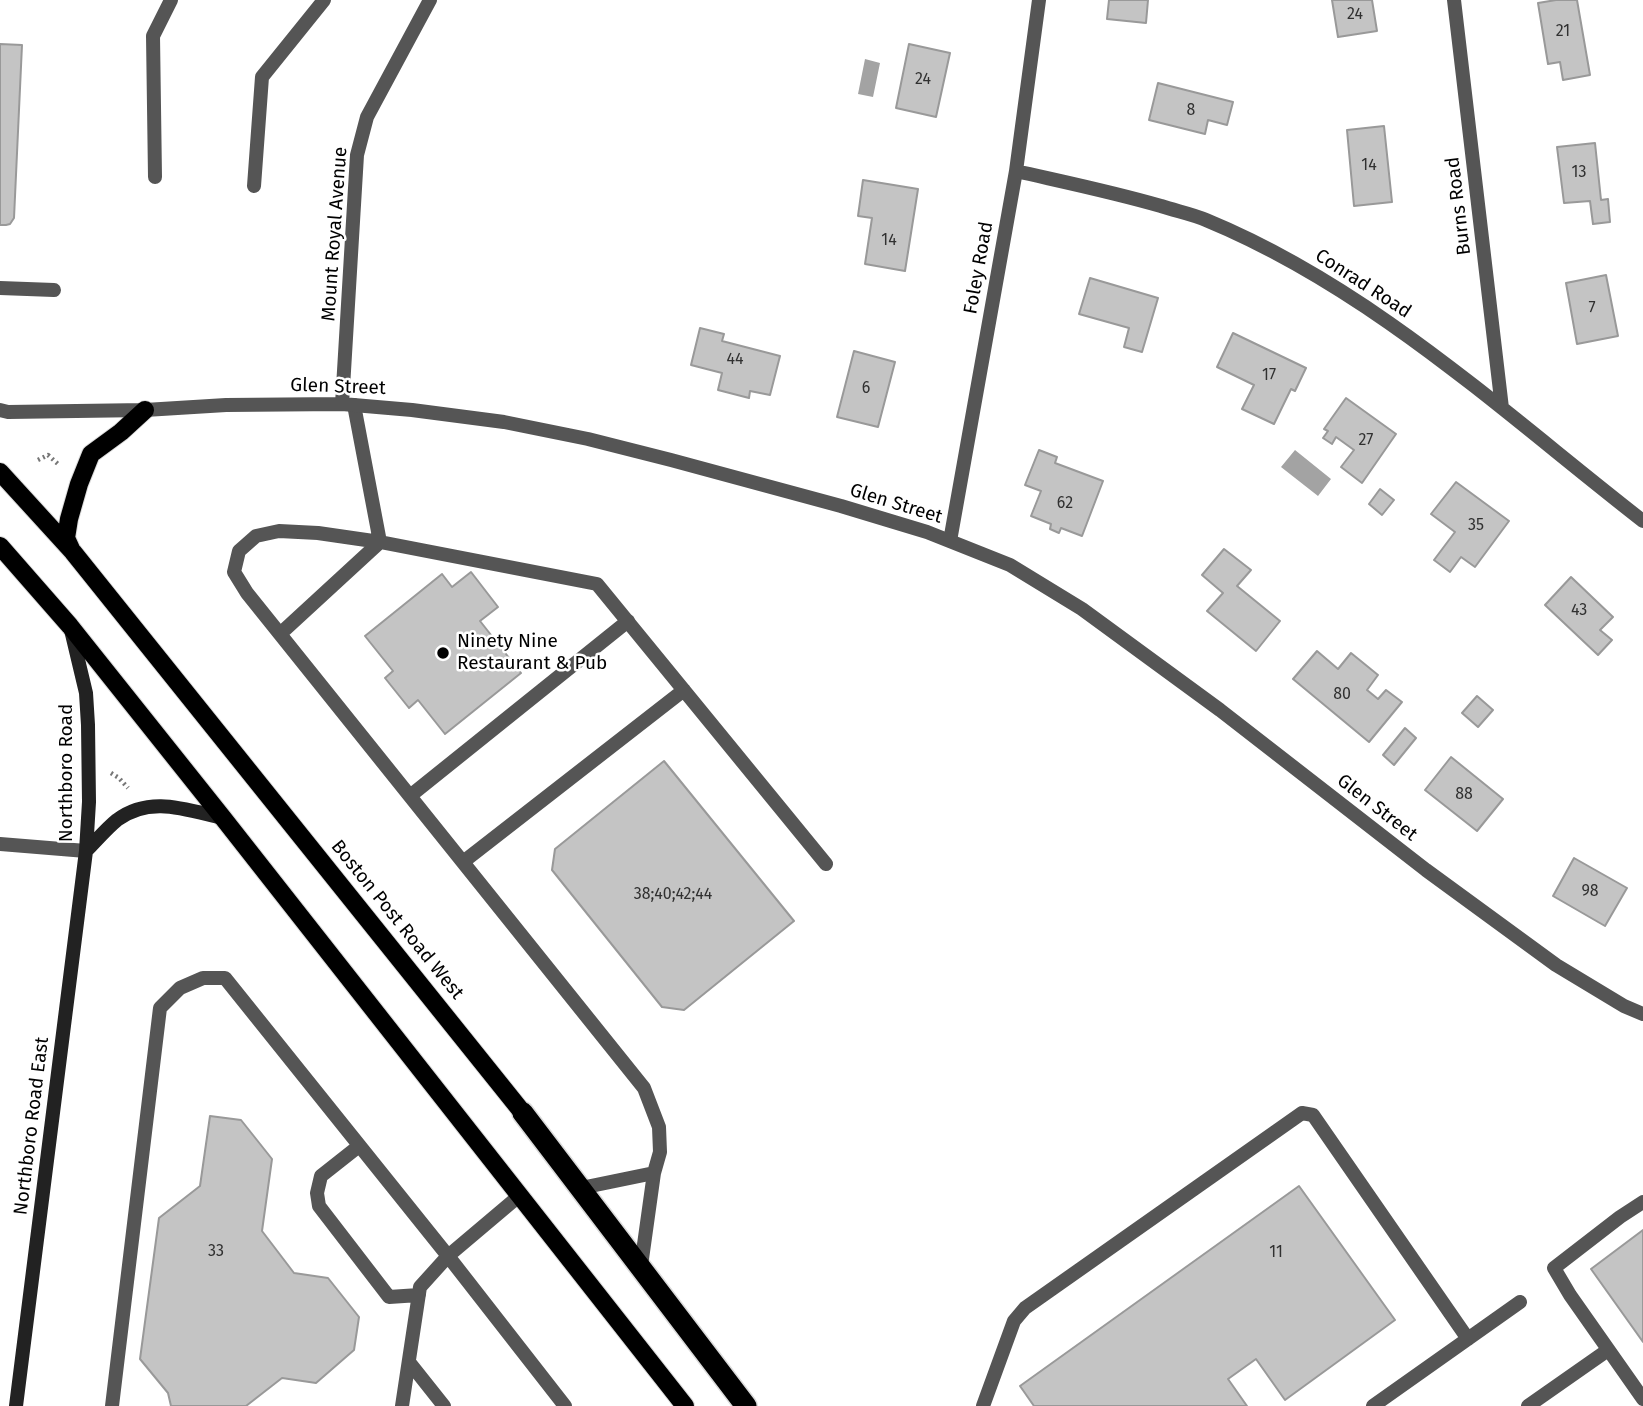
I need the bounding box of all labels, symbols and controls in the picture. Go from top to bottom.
house number: 24 [1347,5,1363,25]
house number: 21 [1556,22,1570,42]
house number: 24 [915,70,931,90]
house number: 8 [1187,101,1195,121]
street label: Mount Royal Avenue [318,146,352,322]
house number: 14 [1361,156,1377,176]
street label: Burns Road [1442,156,1476,256]
house number: 13 [1572,163,1586,183]
street label: Foley Road [960,220,998,316]
house number: 14 [881,231,897,251]
street label: Conrad Road [1311,245,1415,323]
house number: 7 [1588,299,1596,319]
house number: 44 [726,350,744,370]
house number: 17 [1262,366,1276,386]
street label: Glen Street [290,374,386,400]
house number: 6 [862,379,870,399]
house number: 27 [1359,431,1373,451]
street label: Glen Street [847,479,945,529]
house number: 62 [1057,494,1073,514]
house number: 35 [1468,516,1484,536]
house number: 43 [1571,601,1587,621]
place label: Ninety Nine Restaurant & Pub [457,631,607,675]
marker: Ninety Nine Restaurant & Pub [435,645,451,661]
house number: 80 [1333,685,1351,705]
street label: Northboro Road [56,704,78,842]
street label: Glen Street [1332,770,1422,846]
house number: 88 [1455,785,1473,805]
street label: Boston Post Road West [326,836,468,1004]
house number: 98 [1581,882,1599,902]
house number: 38;40;42;44 [634,885,712,905]
street label: Northboro Road East [10,1036,54,1216]
house number: 33 [208,1242,224,1262]
house number: 11 [1269,1243,1283,1263]

